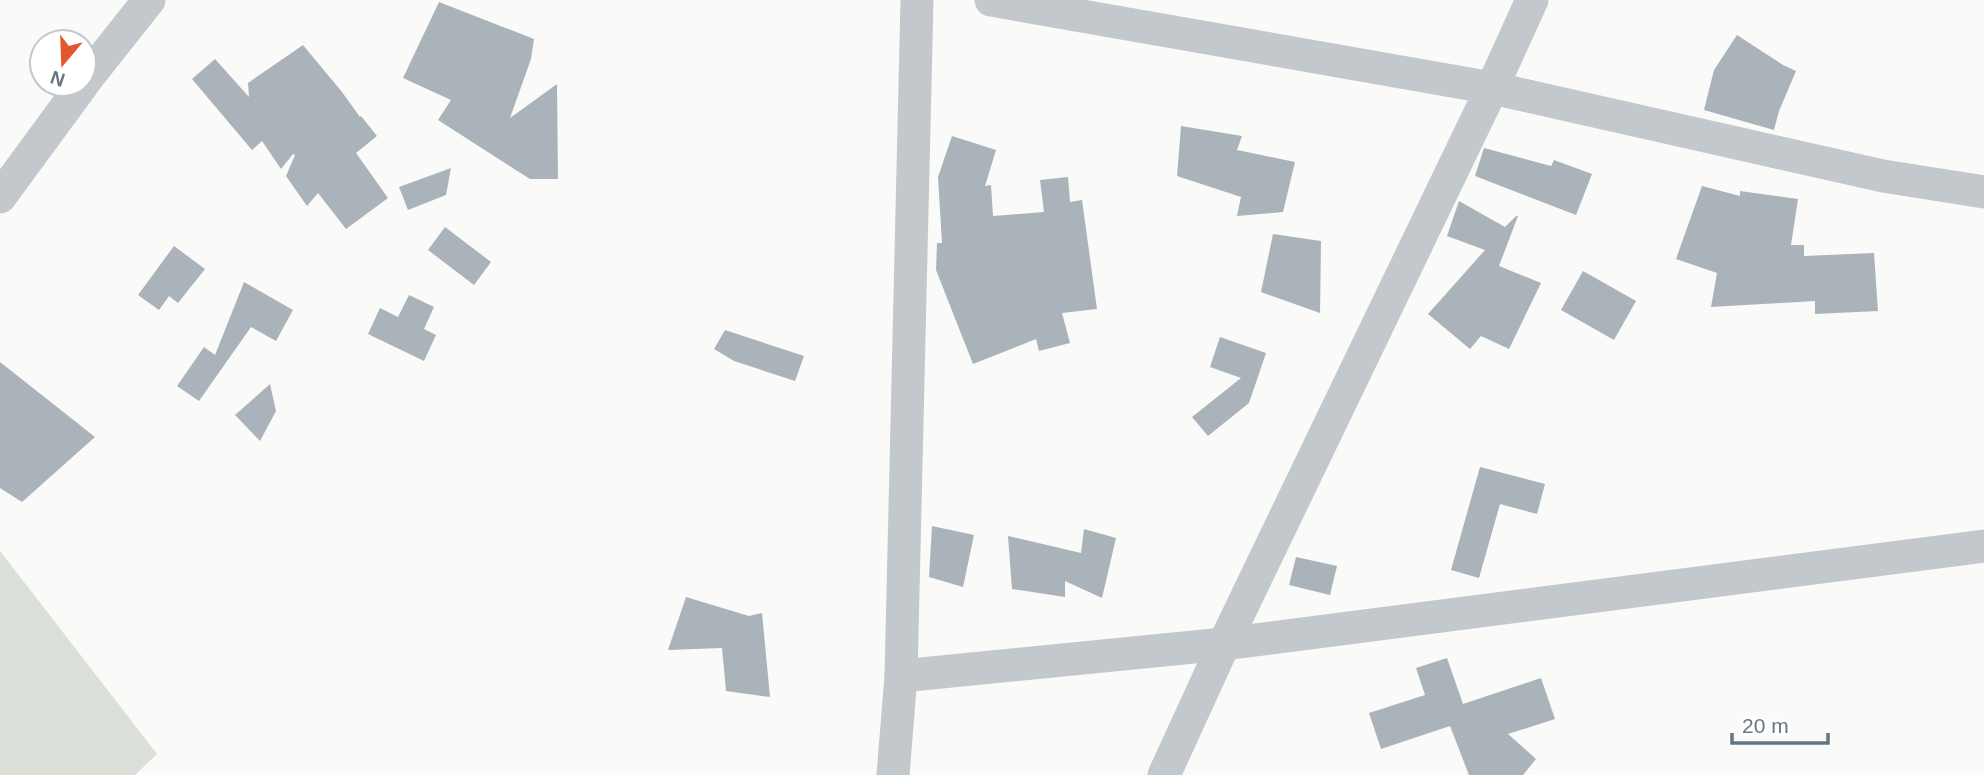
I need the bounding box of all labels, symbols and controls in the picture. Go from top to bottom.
north arrow [28,28,98,98]
text: N [48,66,68,91]
scale bar [1732,702,1828,746]
text: 20 m [1742,714,1789,737]

